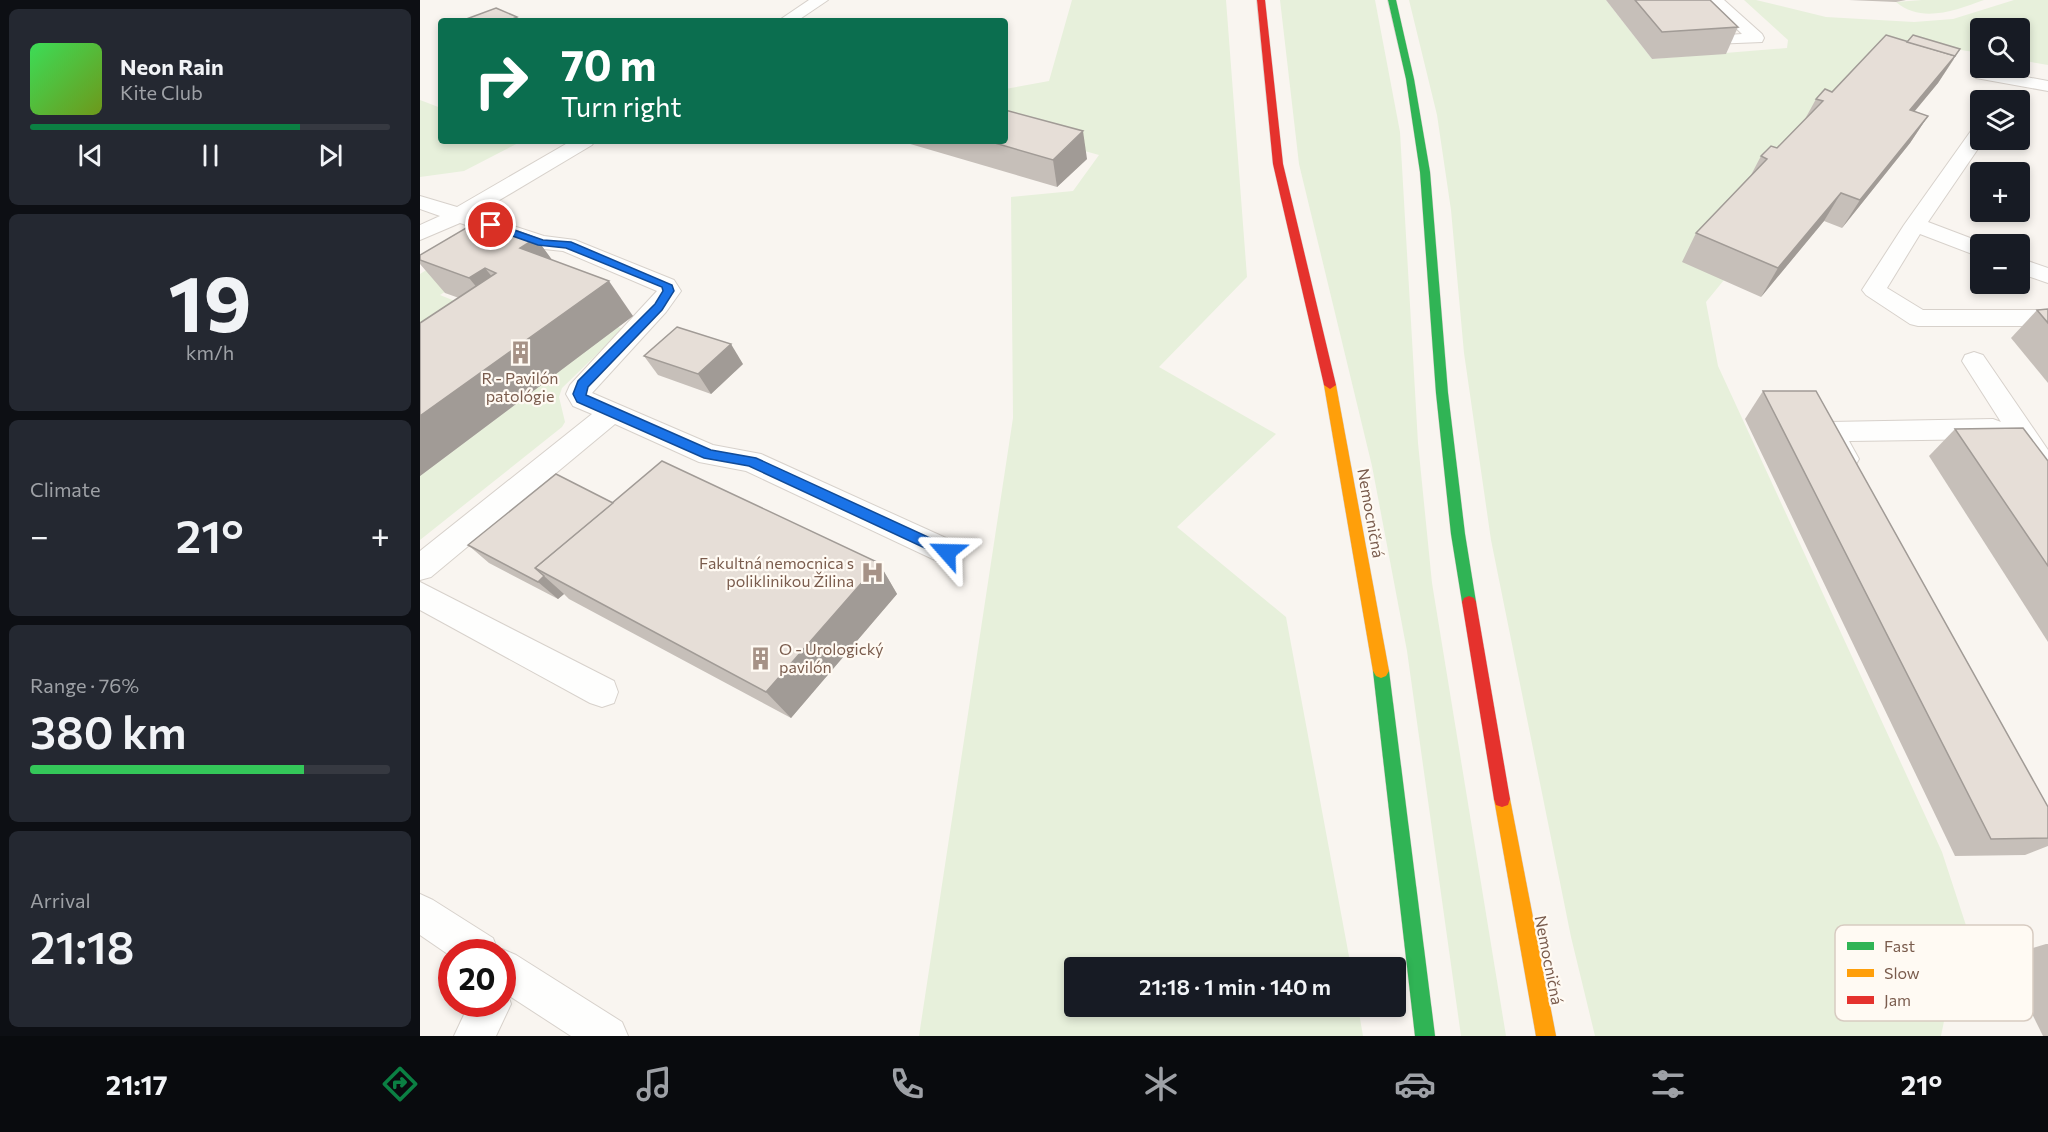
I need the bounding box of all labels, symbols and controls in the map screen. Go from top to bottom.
map controls [1970,18,2030,294]
button: search [1970,18,2030,78]
text: 70 m [561,38,656,90]
icon: right [462,42,540,120]
text: Neon Rain [120,53,224,80]
text: Kite Club [120,80,203,104]
text: Turn right [561,90,681,123]
button: layers [1970,90,2030,150]
icon: previous [74,139,107,172]
icon: pause [194,139,227,172]
icon: next [314,139,347,172]
button: + [1970,162,2030,222]
pin [465,199,516,250]
icon: arrive [474,208,507,241]
button: − [1970,234,2030,294]
text: 19 [168,253,252,348]
text: km/h [186,340,234,364]
building icon: R - Pavilón patológie [507,340,533,366]
place label: R - Pavilón patológie [482,368,558,405]
street label: Nemocničná [1354,467,1389,559]
text: Climate [30,477,100,501]
text: 21° [176,507,244,562]
text: − [30,514,49,555]
text: + [371,514,390,555]
position arrow [915,520,979,584]
place label: Fakultná nemocnica s poliklinikou Žilina [699,553,854,590]
hospital icon: Fakultná nemocnica s poliklinikou Žilina [859,559,885,585]
place label: O - Urologický pavilón [779,639,884,676]
building icon: O - Urologický pavilón [748,645,774,671]
text: Range · 76% [30,673,139,697]
text: 380 km [30,703,187,758]
text: Arrival [30,888,91,912]
street label: Nemocničná [1532,914,1567,1006]
text: 21:18 [30,918,135,973]
legend [1835,925,2033,1021]
text: Fast [1884,936,1915,955]
speed limit sign: 20 [438,939,516,1017]
text: Slow [1884,963,1920,982]
text: 21:18 · 1 min · 140 m [1139,973,1331,1000]
text: Jam [1884,990,1911,1009]
icon: directions [379,1063,421,1105]
icon: music [633,1063,675,1105]
icon: phone [886,1063,928,1105]
icon: climate [1140,1063,1182,1105]
icon: car [1394,1063,1436,1105]
icon: filters [1647,1063,1689,1105]
text: 21:17 [106,1068,168,1101]
text: 21° [1901,1068,1942,1101]

